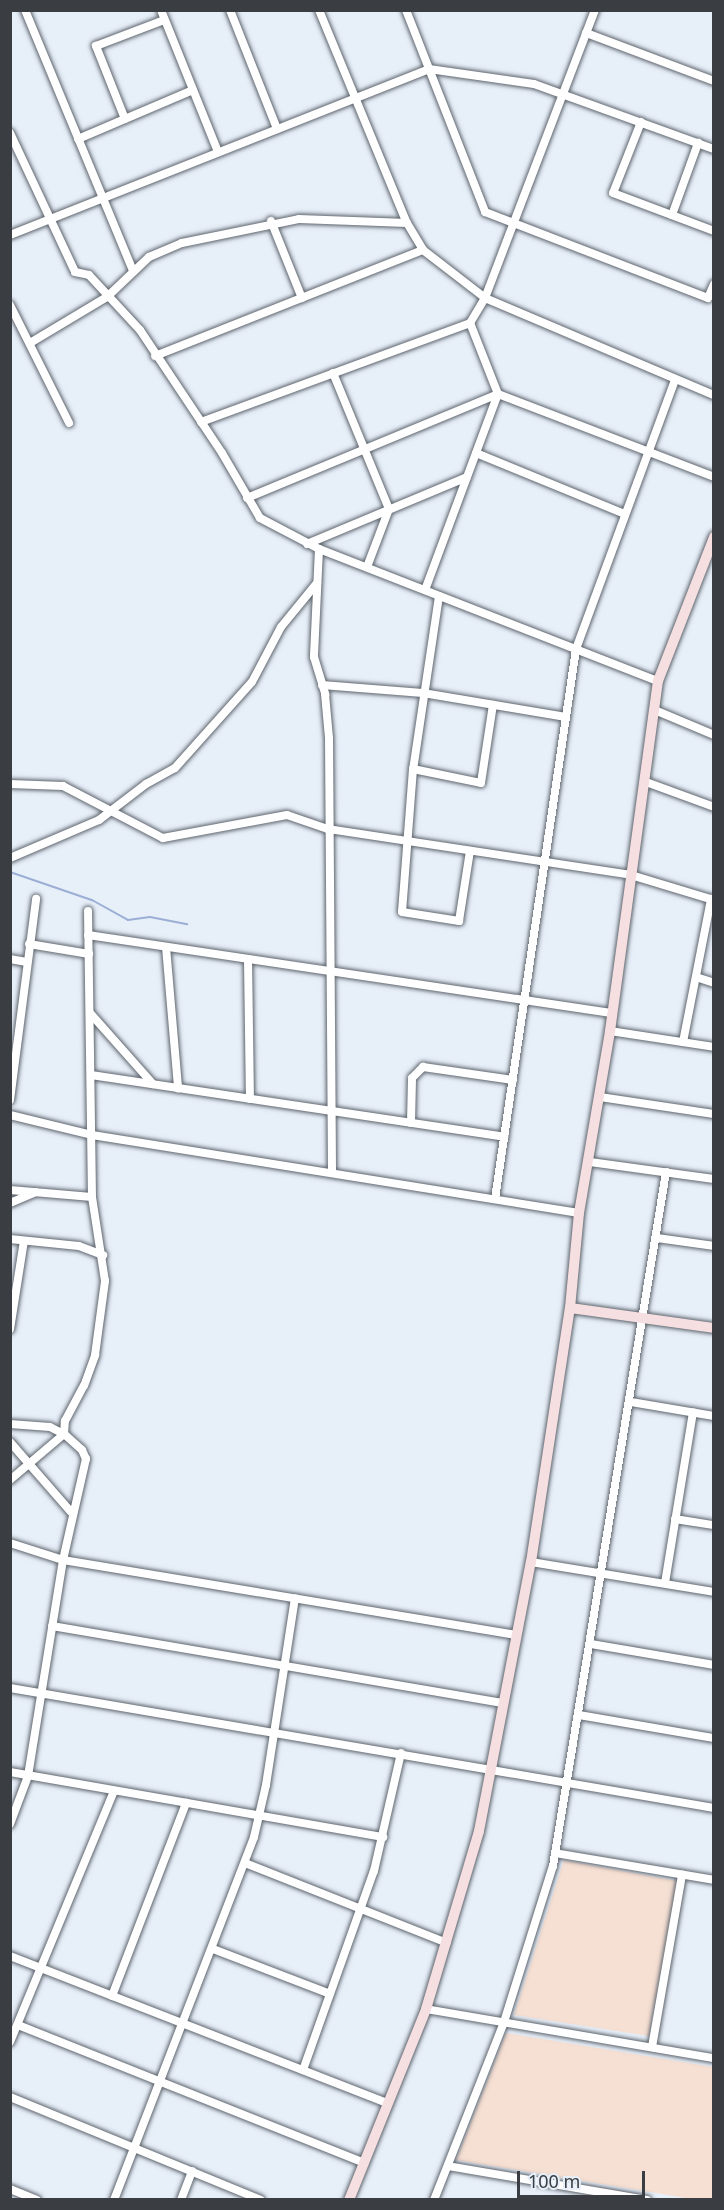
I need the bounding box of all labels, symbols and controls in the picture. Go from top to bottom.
scale bar [520,2159,648,2197]
text: 100 m [528,2169,580,2193]

